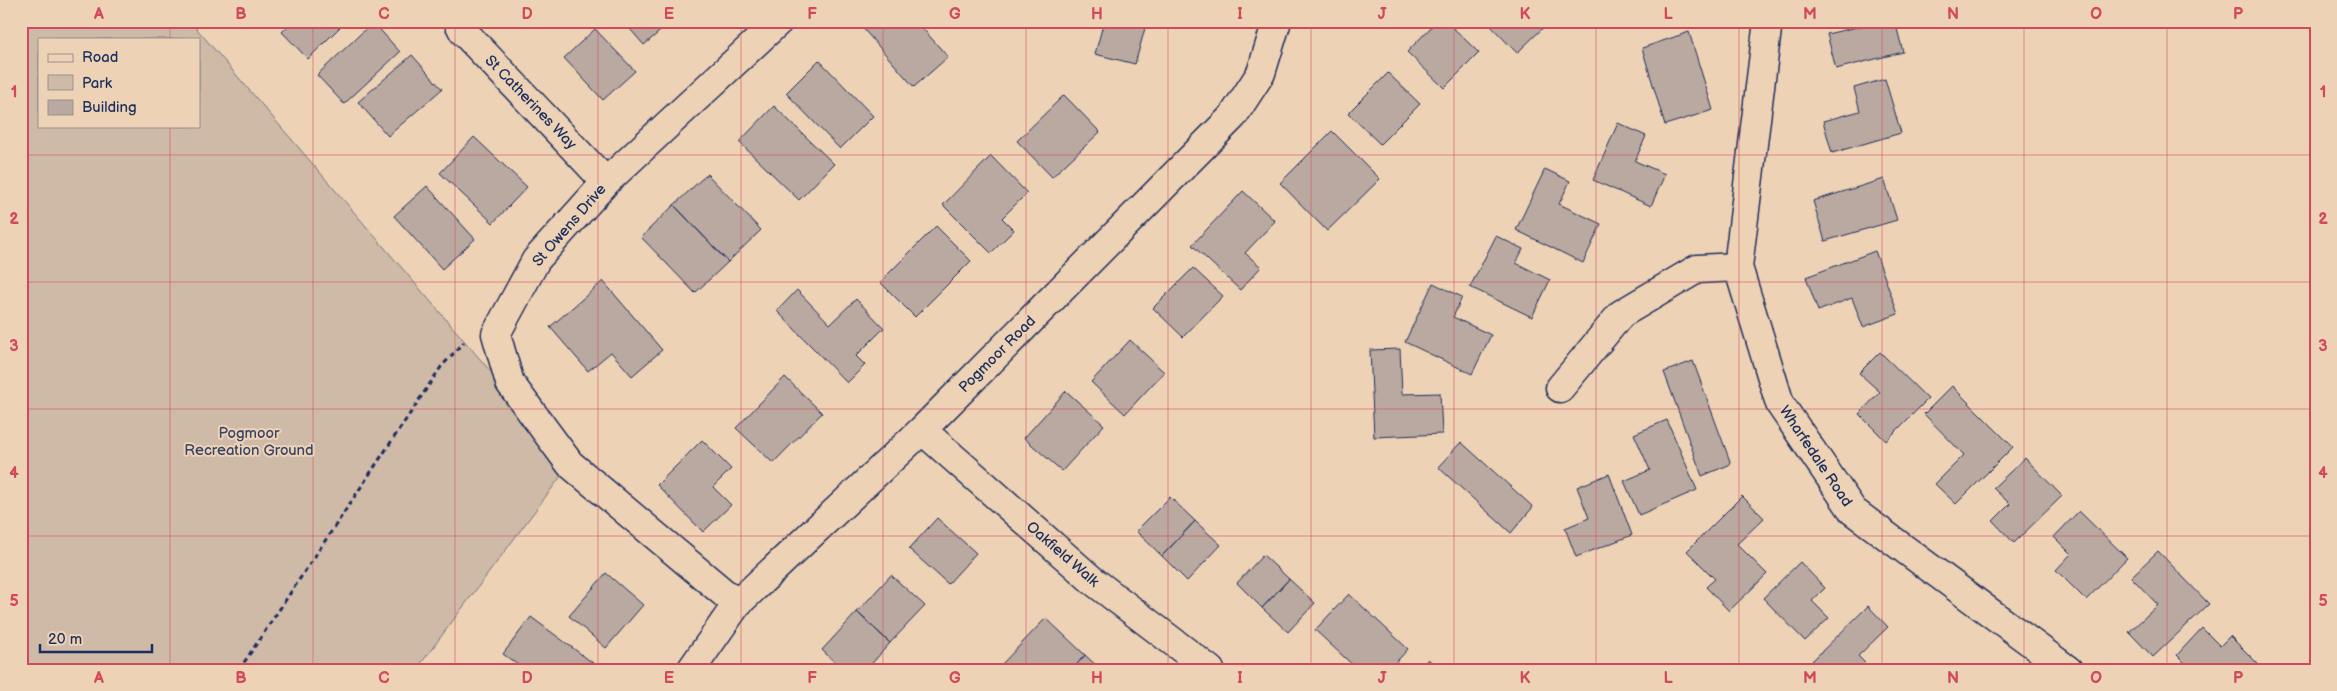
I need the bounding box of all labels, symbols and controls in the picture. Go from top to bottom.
text: A [93,5,104,24]
text: B [235,5,247,24]
text: C [378,5,390,24]
text: D [521,5,533,24]
text: E [664,5,674,24]
text: F [807,5,817,24]
text: G [949,5,961,24]
text: H [1091,5,1103,24]
text: I [1237,5,1243,24]
text: J [1378,5,1387,24]
text: K [1520,5,1531,24]
text: L [1663,5,1673,24]
text: M [1803,5,1817,24]
text: N [1947,5,1959,24]
text: O [2090,5,2102,24]
text: P [2233,5,2243,24]
legend [38,38,200,128]
text: Road [82,48,118,67]
street label: St Catherines Way [481,51,581,154]
text: Park [82,74,113,93]
text: 1 [11,83,17,102]
text: 1 [2320,83,2326,102]
text: Building [82,98,137,117]
street label: St Owens Drive [528,180,610,271]
text: 2 [9,210,19,229]
text: 2 [2318,210,2328,229]
street label: Pogmoor Road [955,312,1040,397]
text: 3 [9,337,19,356]
text: 3 [2318,337,2328,356]
street label: Wharfedale Road [1775,402,1856,510]
park label: Pogmoor Recreation Ground [184,424,314,460]
text: 4 [9,464,19,483]
text: 4 [2318,464,2328,483]
street label: Oakfield Walk [1022,518,1104,592]
text: 5 [9,592,19,611]
text: 5 [2318,592,2328,611]
scale bar [40,621,152,653]
text: 20 m [48,630,82,649]
text: A [93,669,104,688]
text: B [235,669,247,688]
text: C [378,669,390,688]
text: D [521,669,533,688]
text: E [664,669,674,688]
text: F [807,669,817,688]
text: G [949,669,961,688]
text: H [1091,669,1103,688]
text: I [1237,669,1243,688]
text: J [1378,669,1387,688]
text: K [1520,669,1531,688]
text: L [1663,669,1673,688]
text: M [1803,669,1817,688]
text: N [1947,669,1959,688]
text: O [2090,669,2102,688]
text: P [2233,669,2243,688]

